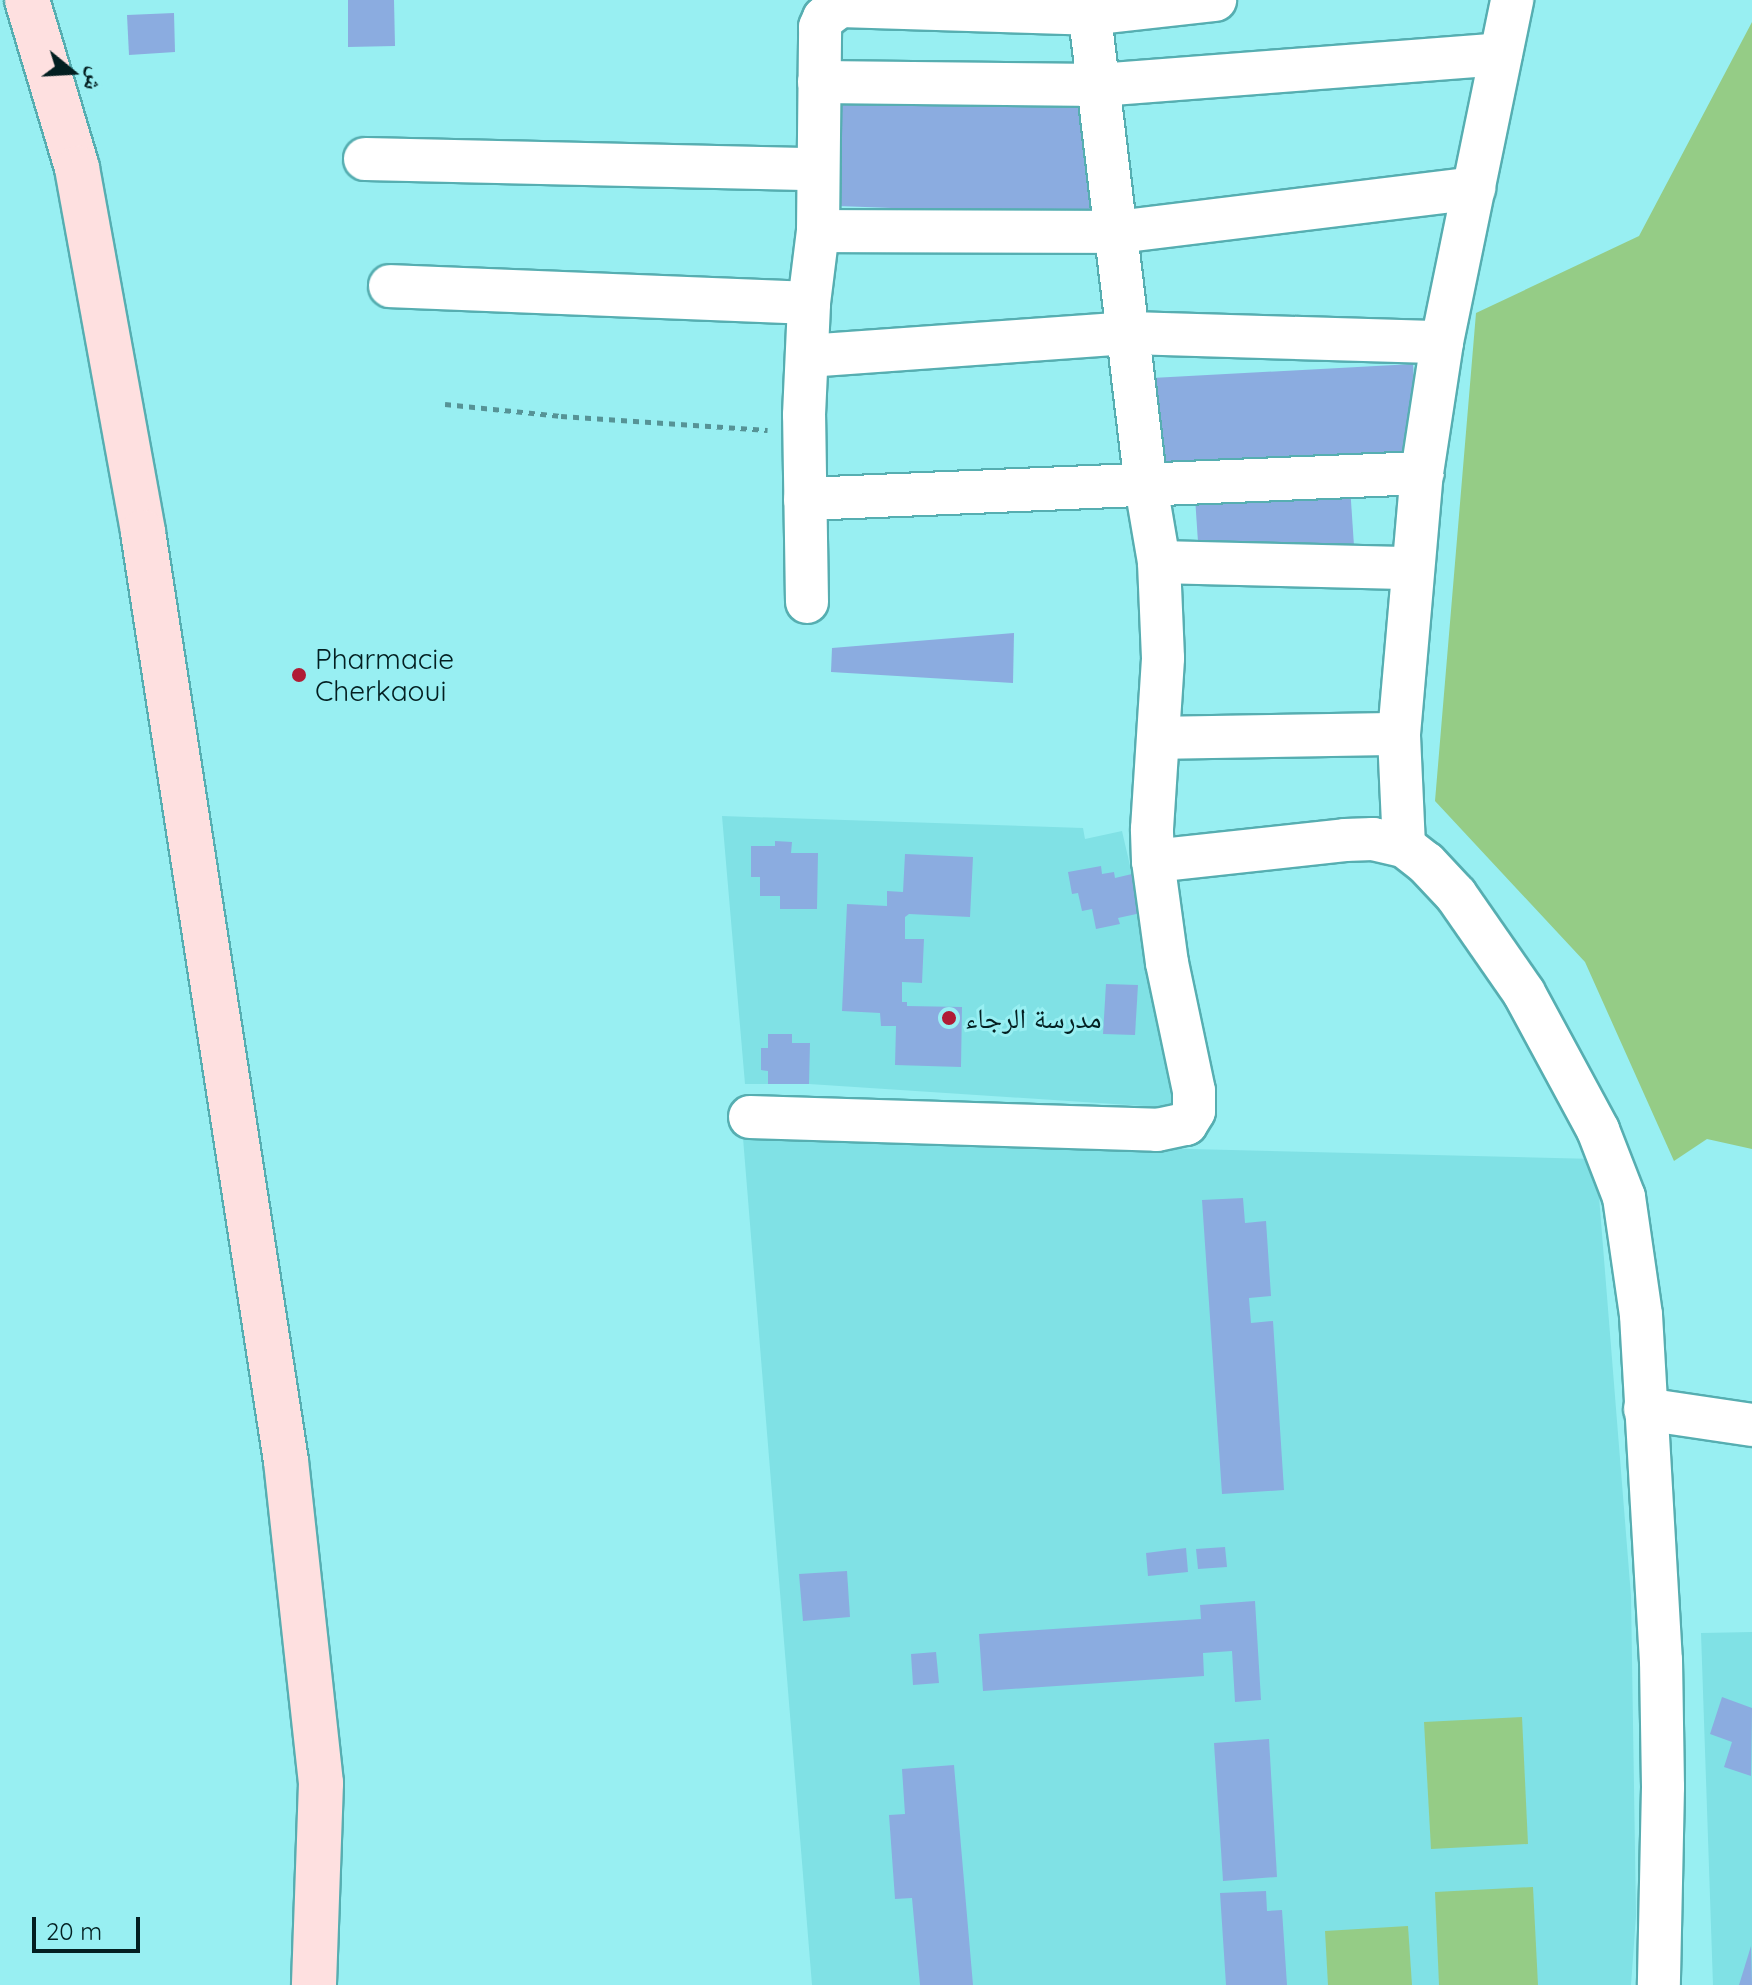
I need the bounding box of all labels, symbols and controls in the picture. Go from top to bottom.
north arrow [32,32,112,112]
text: ش [78,64,112,95]
place label: Pharmacie Cherkaoui [315,642,454,708]
marker: Pharmacie Cherkaoui [290,666,308,684]
place label: مدرسة الرجاء [965,1001,1102,1035]
marker: مدرسة الرجاء [940,1009,958,1027]
scale bar [36,1901,144,1951]
text: 20 m [46,1916,102,1946]

